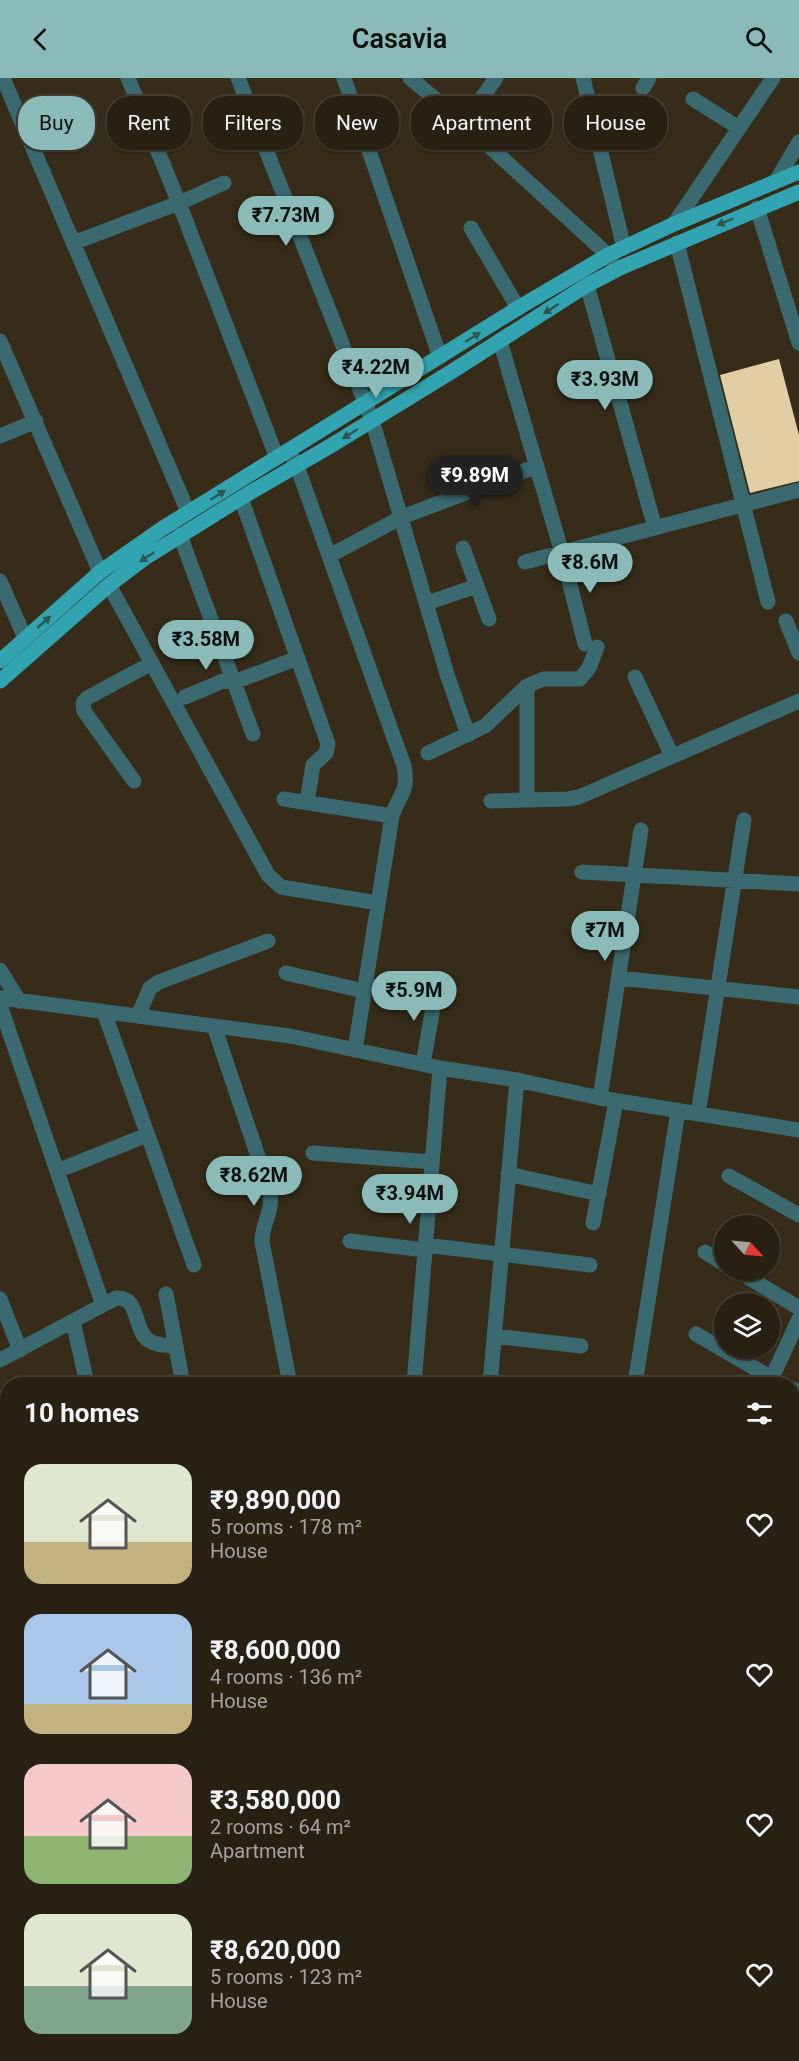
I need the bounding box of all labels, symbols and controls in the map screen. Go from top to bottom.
icon: back [24,23,57,56]
text: Casavia [352,23,447,55]
icon: search [742,23,775,56]
chip: Buy [18,96,95,150]
chip: Rent [107,96,191,150]
chip: Filters [203,96,303,150]
chip: New [315,96,399,150]
chip: Apartment [411,96,552,150]
chip: House [564,96,667,150]
pin: ₹7.73M [237,196,335,247]
text: ₹7.73M [252,203,320,227]
one-way arrow [716,217,734,227]
one-way arrow [543,303,559,314]
one-way arrow [465,331,481,342]
pin: ₹4.22M [327,348,425,399]
text: ₹4.22M [342,355,410,379]
pin: ₹3.93M [556,360,654,411]
text: ₹3.93M [571,367,639,391]
one-way arrow [342,428,358,439]
pin: ₹9.89M [426,456,524,507]
text: ₹9.89M [441,463,509,487]
one-way arrow [210,489,226,500]
pin: ₹8.6M [548,543,632,594]
text: ₹8.6M [562,550,618,574]
one-way arrow [140,551,156,563]
one-way arrow [36,616,51,629]
pin: ₹3.58M [157,620,255,671]
text: ₹3.58M [172,627,240,651]
pin: ₹7M [576,911,634,962]
text: ₹7M [585,918,625,942]
pin: ₹5.9M [372,971,456,1022]
text: ₹5.9M [386,978,442,1002]
pin: ₹8.62M [205,1156,303,1207]
text: ₹8.62M [220,1163,288,1187]
pin: ₹3.94M [361,1174,459,1225]
text: ₹3.94M [376,1181,444,1205]
north arrow [714,1215,780,1281]
map controls [714,1215,780,1359]
button: layers [714,1293,780,1359]
icon: filters [743,1397,776,1430]
text: 10 homes [24,1398,139,1428]
text: ₹9,890,000 [210,1485,341,1515]
icon: home [72,1488,144,1560]
icon: heart [743,1508,776,1541]
text: 5 rooms · 178 m² [210,1515,362,1539]
text: House [210,1539,268,1563]
text: ₹8,600,000 [210,1635,341,1665]
icon: home [72,1638,144,1710]
icon: heart [743,1658,776,1691]
text: 4 rooms · 136 m² [210,1665,362,1689]
text: House [210,1689,268,1713]
text: ₹3,580,000 [210,1785,341,1815]
icon: home [72,1788,144,1860]
icon: heart [743,1808,776,1841]
text: 2 rooms · 64 m² [210,1815,351,1839]
text: Apartment [210,1839,305,1863]
text: ₹8,620,000 [210,1935,341,1965]
icon: home [72,1938,144,2010]
icon: heart [743,1958,776,1991]
text: 5 rooms · 123 m² [210,1965,362,1989]
text: House [210,1989,268,2013]

